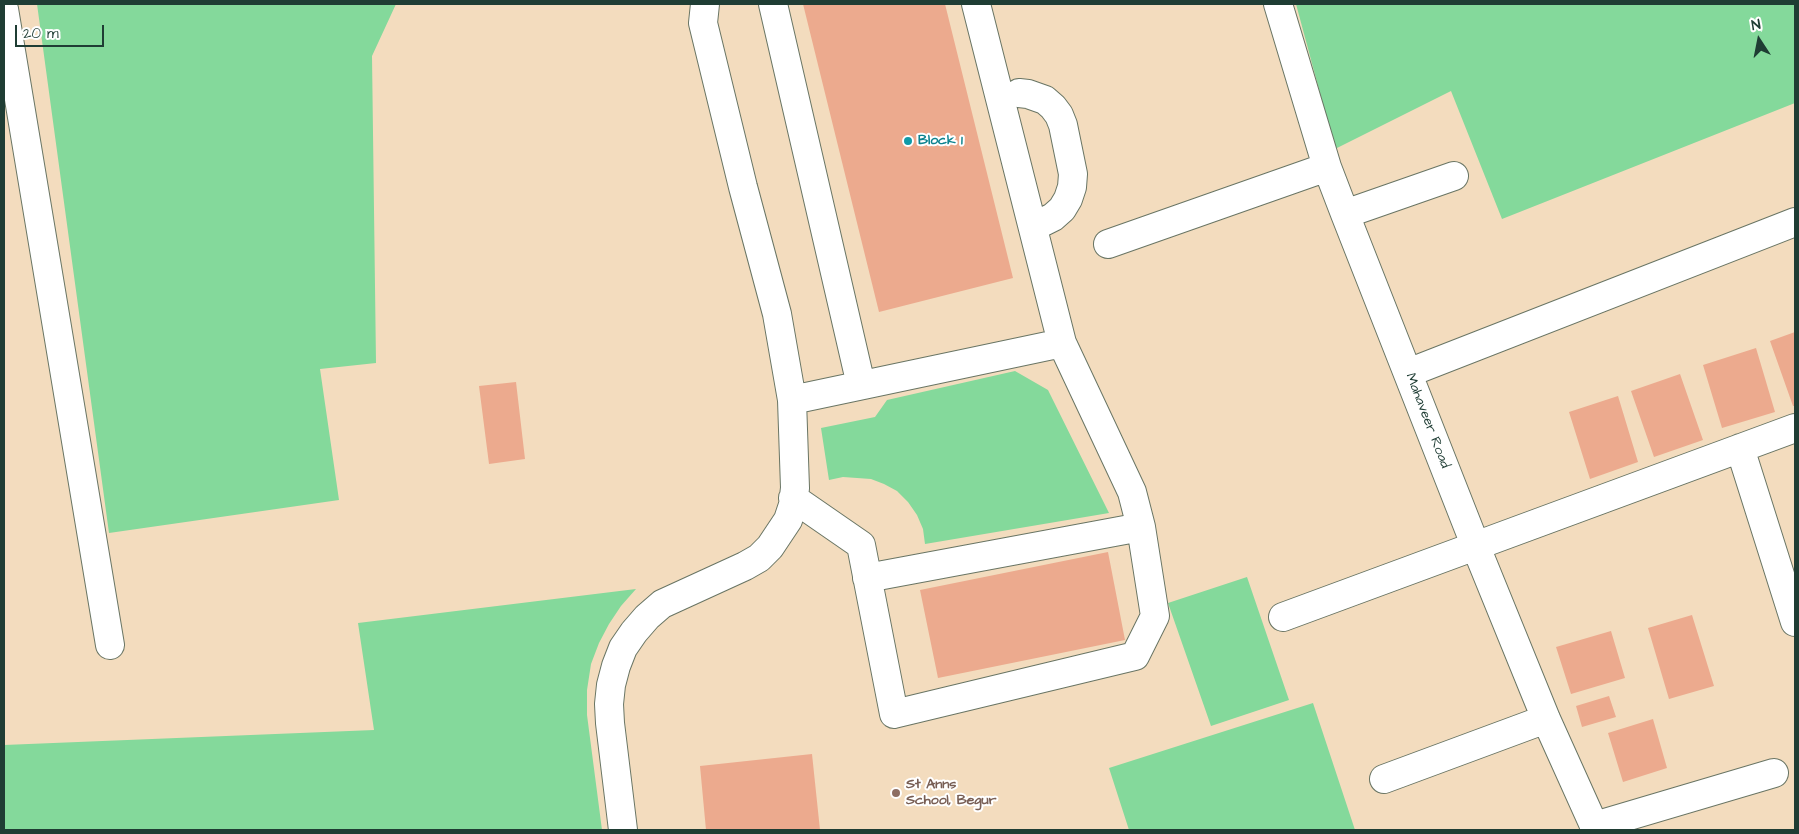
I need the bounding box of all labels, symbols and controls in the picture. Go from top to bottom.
scale bar [18,15,106,47]
north arrow [1734,15,1784,65]
text: N [1750,15,1762,36]
text: 20 m [23,23,59,44]
place label: Block 1 [918,133,963,149]
marker: Block 1 [902,135,914,147]
street label: Mahaveer Road [1401,371,1453,471]
place label: St Anns School, Begur [906,777,996,810]
marker: St Anns School, Begur [890,787,902,799]

